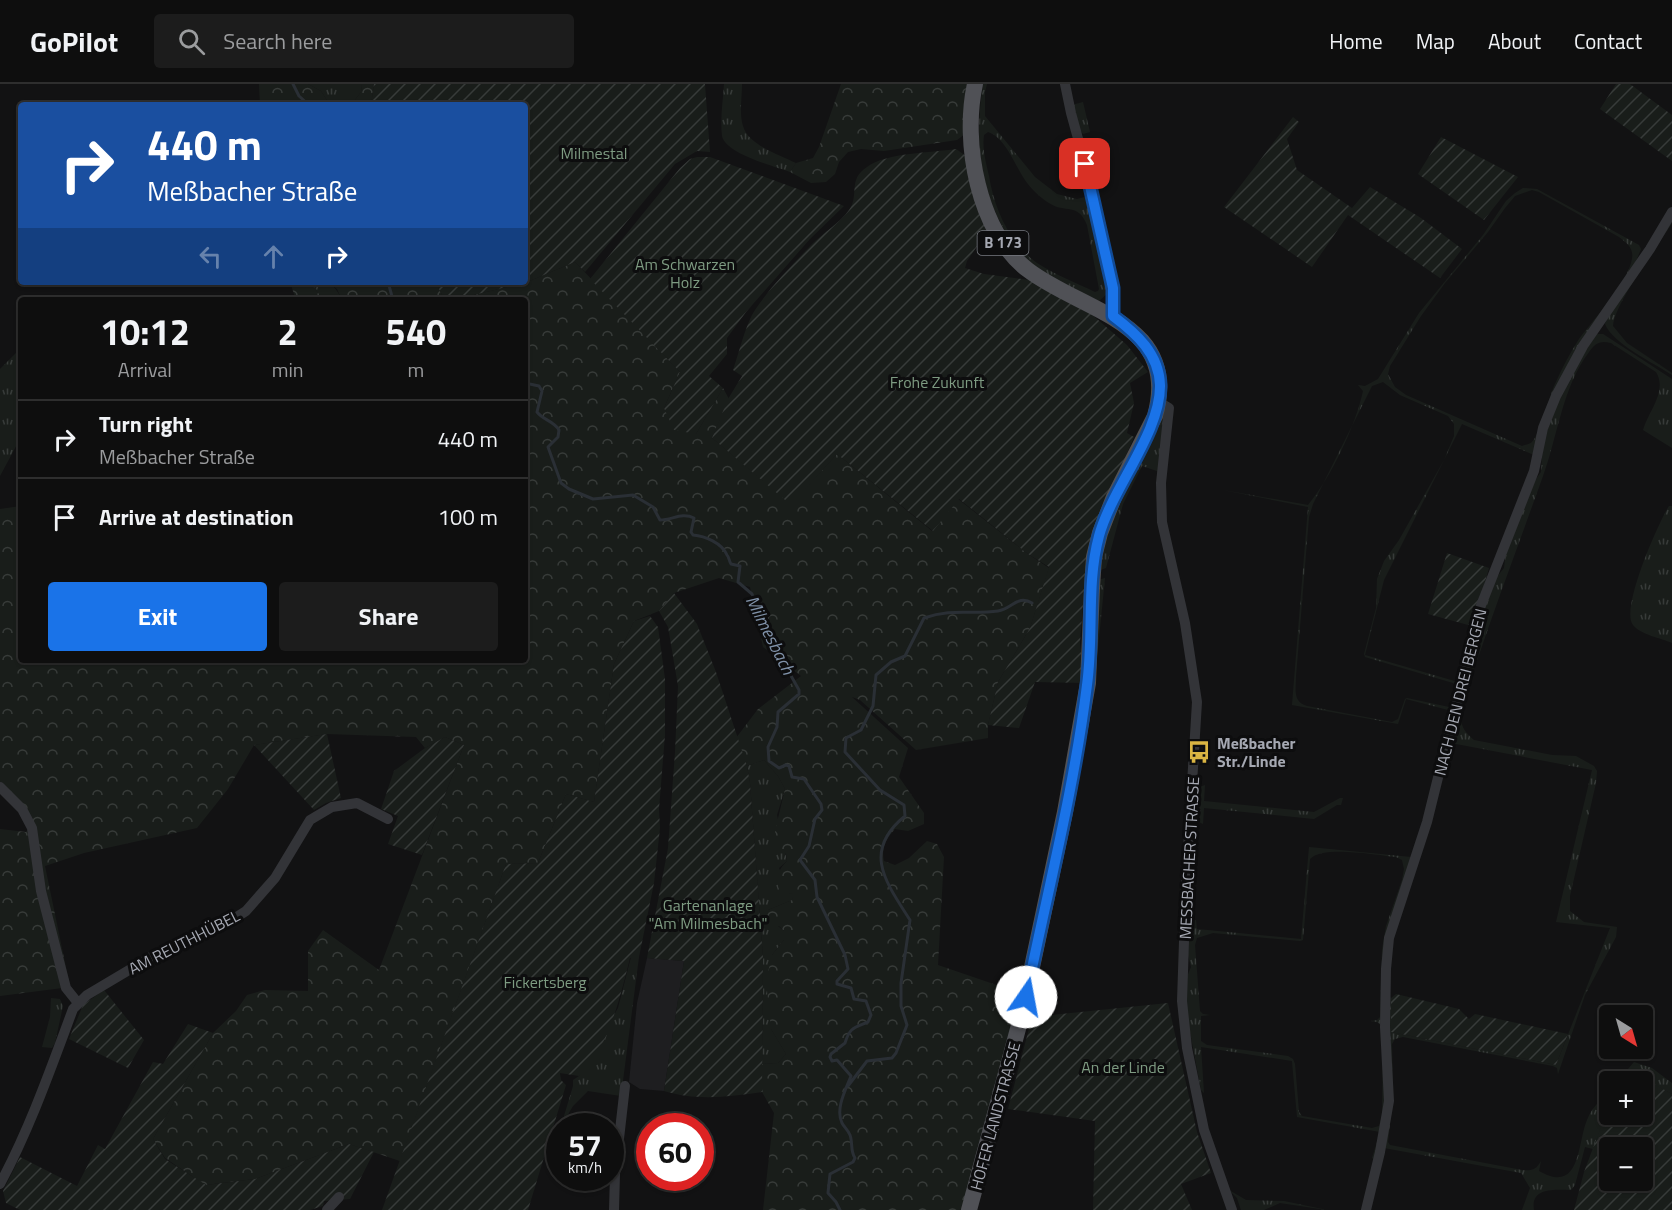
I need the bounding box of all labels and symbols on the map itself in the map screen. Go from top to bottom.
pin [1059,138,1110,189]
park label: Milmestal [561,141,627,165]
road number: B 173 [978,231,1028,255]
park label: Am Schwarzen Holz [635,252,735,294]
park label: Frohe Zukunft [890,370,985,394]
water label: Milmesbach [739,590,802,680]
street label: NACH DEN DREI BERGEN [1428,606,1492,778]
place label: Meßbacher Str./Linde [1217,731,1296,773]
bus stop icon: Meßbacher Str./Linde [1186,739,1212,765]
street label: MESSBACHER STRASSE [1173,776,1205,940]
park label: Gartenanlage "Am Milmesbach" [648,893,768,935]
street label: AM REUTHHÜBEL [124,903,244,980]
position arrow [994,965,1058,1029]
park label: Fickertsberg [503,970,587,994]
north arrow [1599,1005,1653,1059]
street label: HOFER LANDSTRASSE [964,1039,1026,1193]
park label: An der Linde [1081,1055,1165,1079]
speed limit sign: 60 [636,1113,714,1191]

